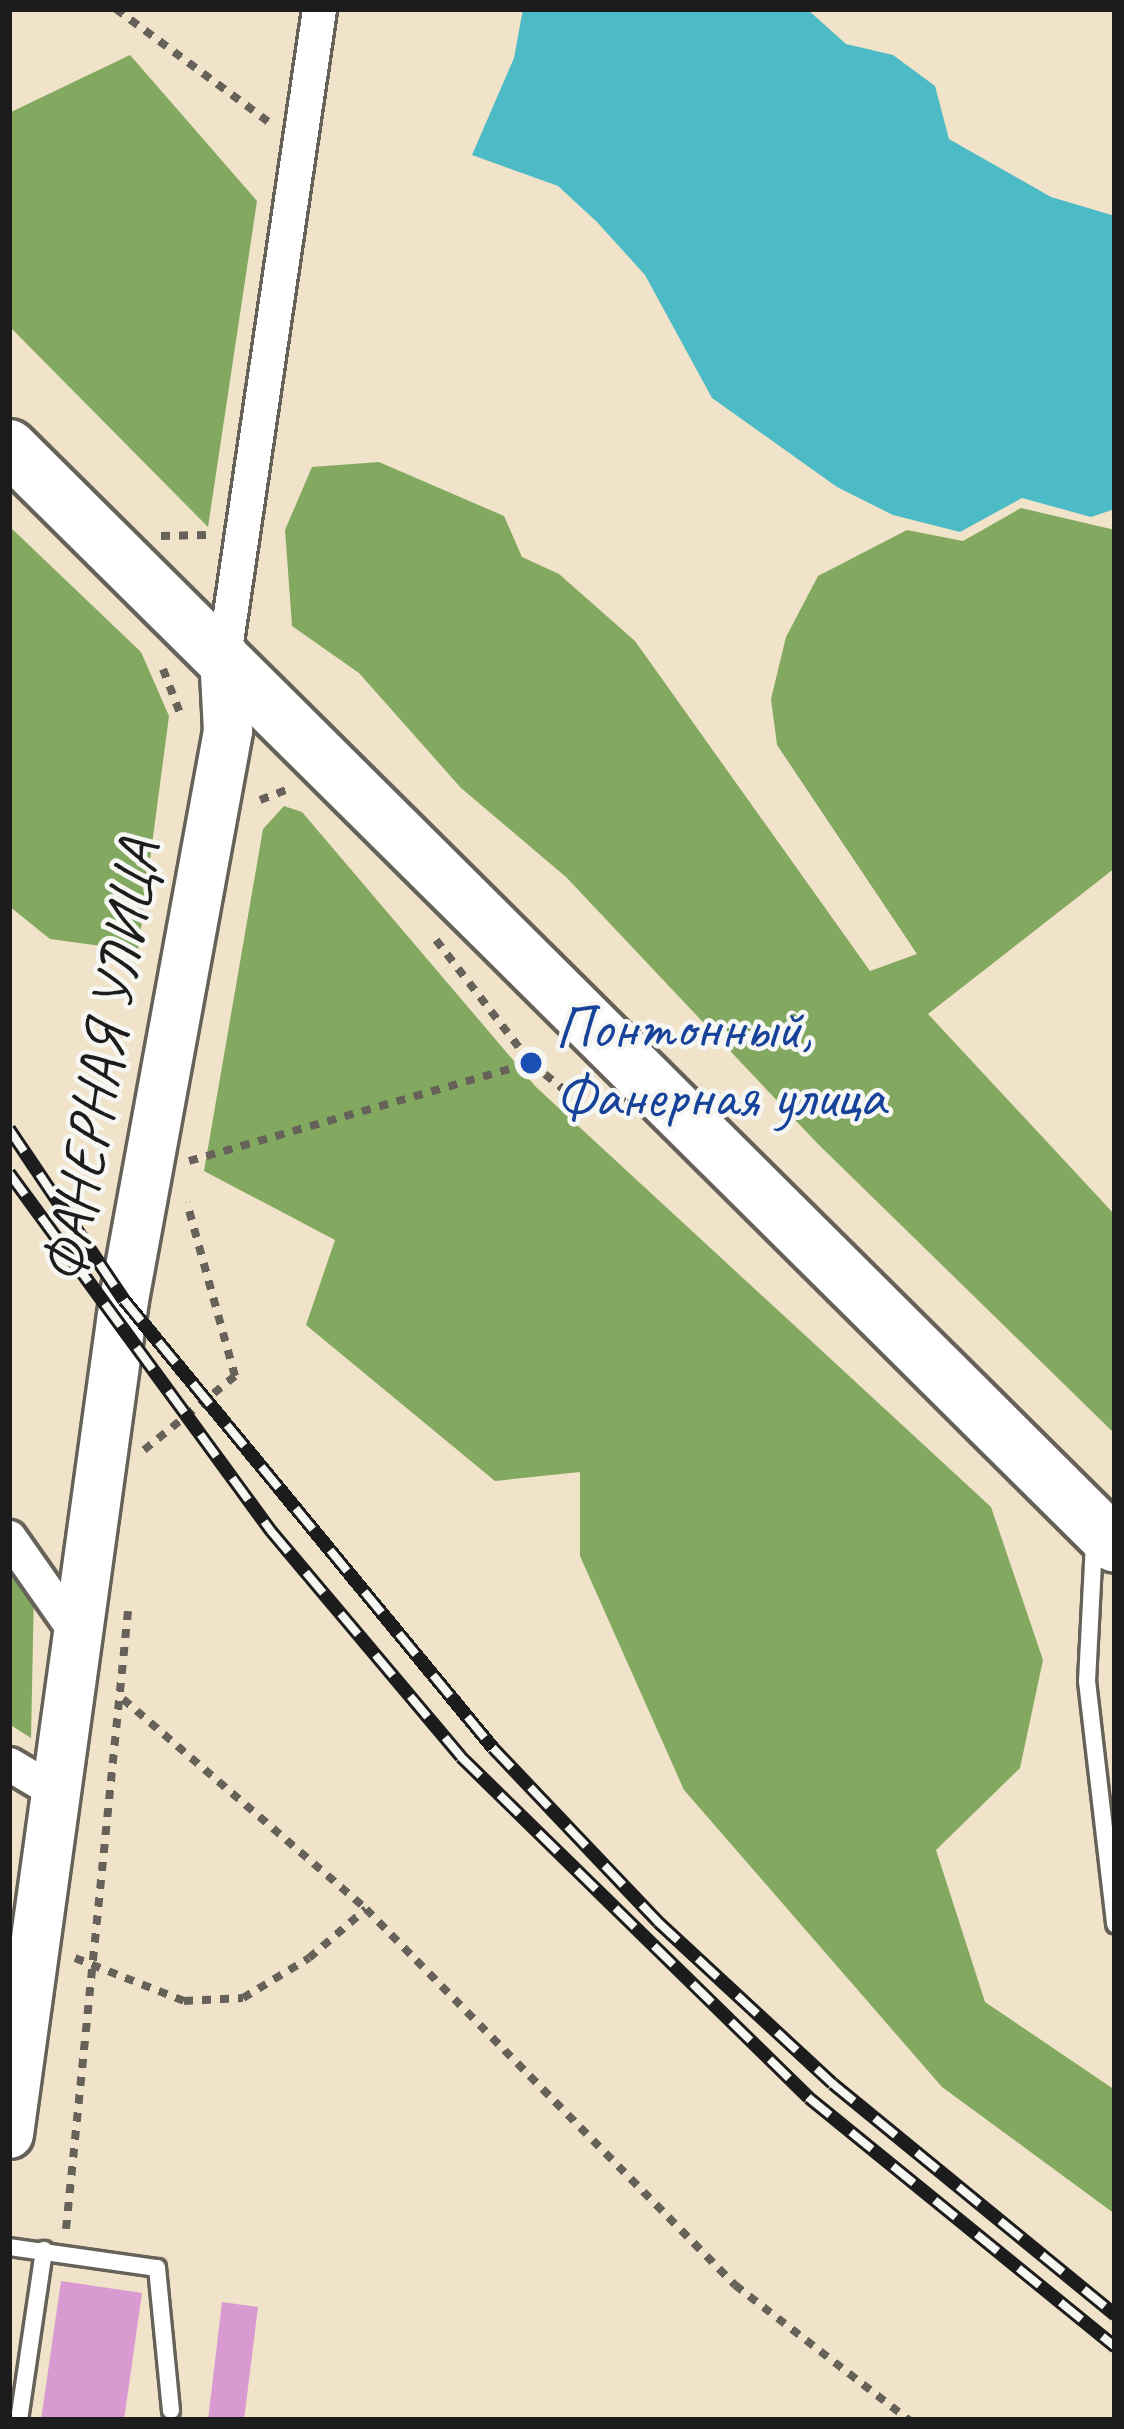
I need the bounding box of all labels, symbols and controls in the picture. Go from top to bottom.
street label: ФАНЕРНАЯ УЛИЦА [27,835,175,1289]
place label: Понтонный, Фанерная улица [555,992,888,1133]
marker: Понтонный, Фанерная улица [518,1050,544,1076]

